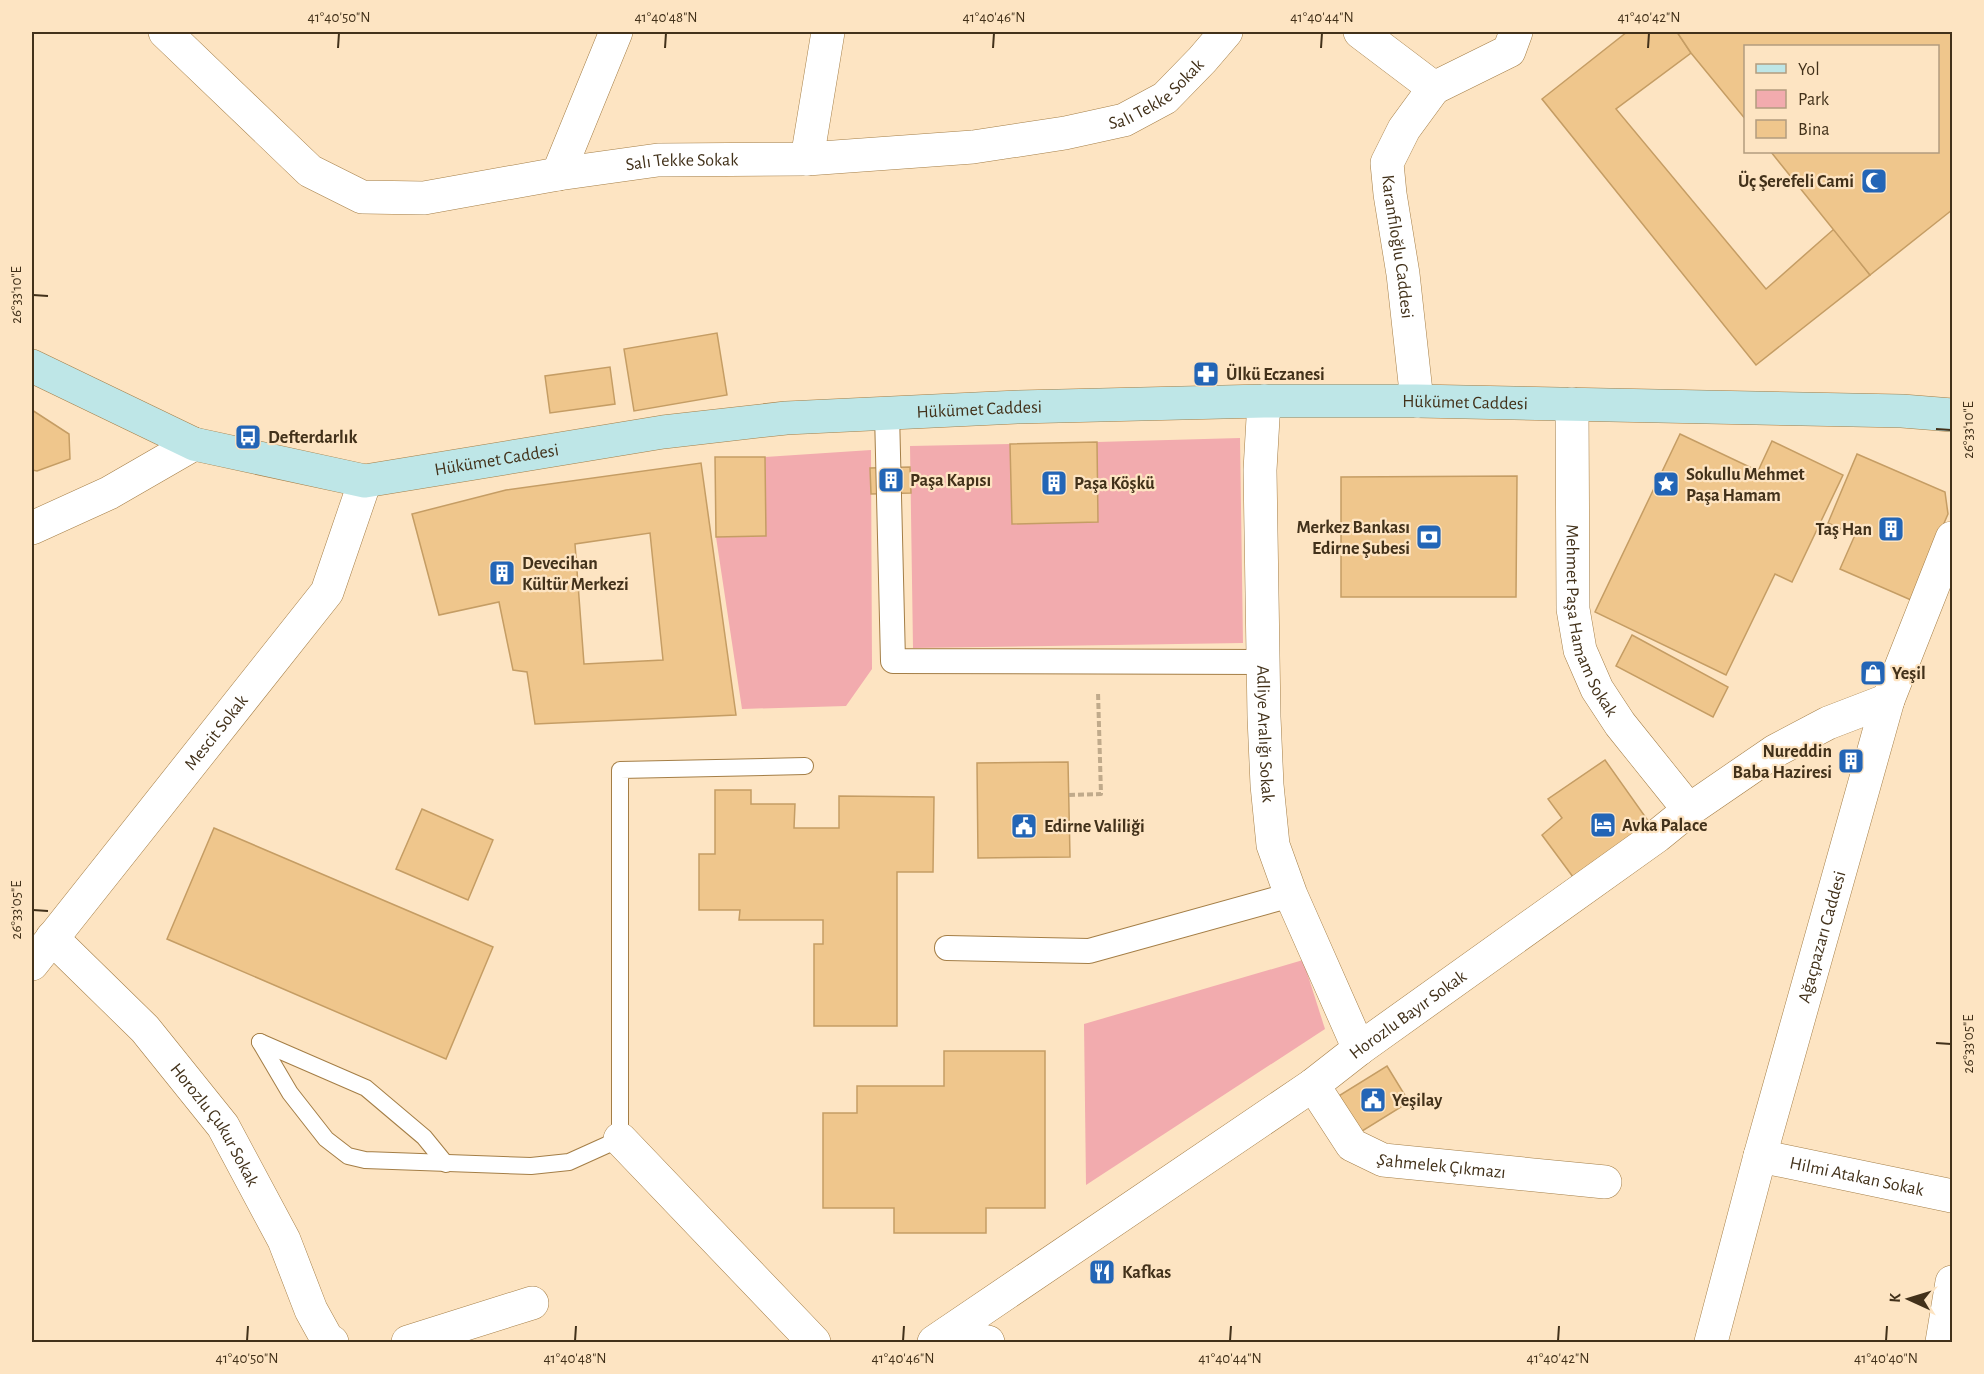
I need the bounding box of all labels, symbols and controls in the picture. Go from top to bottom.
text: 41°40'50"N [307,10,371,25]
text: 41°40'48"N [634,10,698,25]
text: 41°40'46"N [962,10,1026,25]
text: 41°40'44"N [1290,10,1354,25]
text: 41°40'42"N [1618,10,1680,25]
legend [1744,45,1939,153]
street label: Salı Tekke Sokak [1107,55,1208,133]
text: Yol [1798,61,1820,79]
text: Park [1798,91,1830,109]
text: Bina [1798,121,1830,139]
street label: Salı Tekke Sokak [625,151,739,174]
mosque icon: Üç Şerefeli Cami [1859,166,1889,196]
place label: Üç Şerefeli Cami [1738,170,1854,191]
street label: Karanfiloğlu Caddesi [1378,174,1416,320]
text: 26°33'10"E [9,266,24,324]
pharmacy icon: Ülkü Eczanesi [1191,359,1221,389]
place label: Ülkü Eczanesi [1226,363,1325,384]
street label: Hükümet Caddesi [1402,393,1528,413]
street label: Hükümet Caddesi [916,398,1042,422]
text: 26°33'10"E [1961,401,1976,459]
bus stop icon: Defterdarlık [233,422,263,452]
place label: Defterdarlık [268,429,357,447]
street label: Hükümet Caddesi [433,441,560,479]
building icon: Paşa Kapısı [876,465,906,495]
place label: Sokullu Mehmet Paşa Hamam [1686,466,1805,505]
building icon: Paşa Köşkü [1039,468,1069,498]
place icon: Sokullu Mehmet Paşa Hamam [1651,469,1681,499]
place label: Paşa Kapısı [910,472,991,490]
place label: Paşa Köşkü [1074,475,1155,493]
building icon: Taş Han [1876,514,1906,544]
place label: Merkez Bankası Edirne Şubesi [1296,519,1410,558]
place label: Taş Han [1815,521,1872,539]
bank icon: Merkez Bankası Edirne Şubesi [1414,522,1444,552]
street label: Mehmet Paşa Hamam Sokak [1563,524,1621,721]
place label: Devecihan Kültür Merkezi [522,555,629,594]
building icon: Devecihan Kültür Merkezi [487,558,517,588]
shop icon: Yeşil [1858,658,1888,688]
street label: Adliye Aralığı Sokak [1253,665,1277,804]
place label: Yeşil [1892,665,1926,683]
street label: Mescit Sokak [182,691,252,774]
place label: Nureddin Baba Haziresi [1733,743,1832,782]
building icon: Nureddin Baba Haziresi [1836,746,1866,776]
hotel icon: Avka Palace [1588,810,1618,840]
public building icon: Edirne Valiliği [1009,811,1039,841]
place label: Avka Palace [1622,817,1707,835]
place label: Edirne Valiliği [1044,818,1145,836]
street label: Ağaçpazarı Caddesi [1795,869,1850,1005]
text: 26°33'05"E [9,881,24,939]
street label: Horozlu Bayır Sokak [1346,967,1471,1063]
text: 26°33'05"E [1961,1015,1976,1073]
street label: Horozlu Çukur Sokak [166,1060,262,1190]
public building icon: Yeşilay [1358,1085,1388,1115]
place label: Yeşilay [1392,1092,1443,1110]
street label: Şahmelek Çıkmazı [1374,1150,1507,1182]
street label: Hilmi Atakan Sokak [1788,1154,1926,1200]
restaurant icon: Kafkas [1087,1257,1117,1287]
place label: Kafkas [1122,1264,1171,1282]
north arrow [1879,1269,1939,1329]
text: K [1887,1292,1903,1303]
text: 41°40'50"N [215,1351,279,1366]
text: 41°40'48"N [543,1351,607,1366]
text: 41°40'46"N [871,1351,935,1366]
text: 41°40'44"N [1198,1351,1262,1366]
text: 41°40'42"N [1527,1351,1589,1366]
text: 41°40'40"N [1854,1351,1918,1366]

